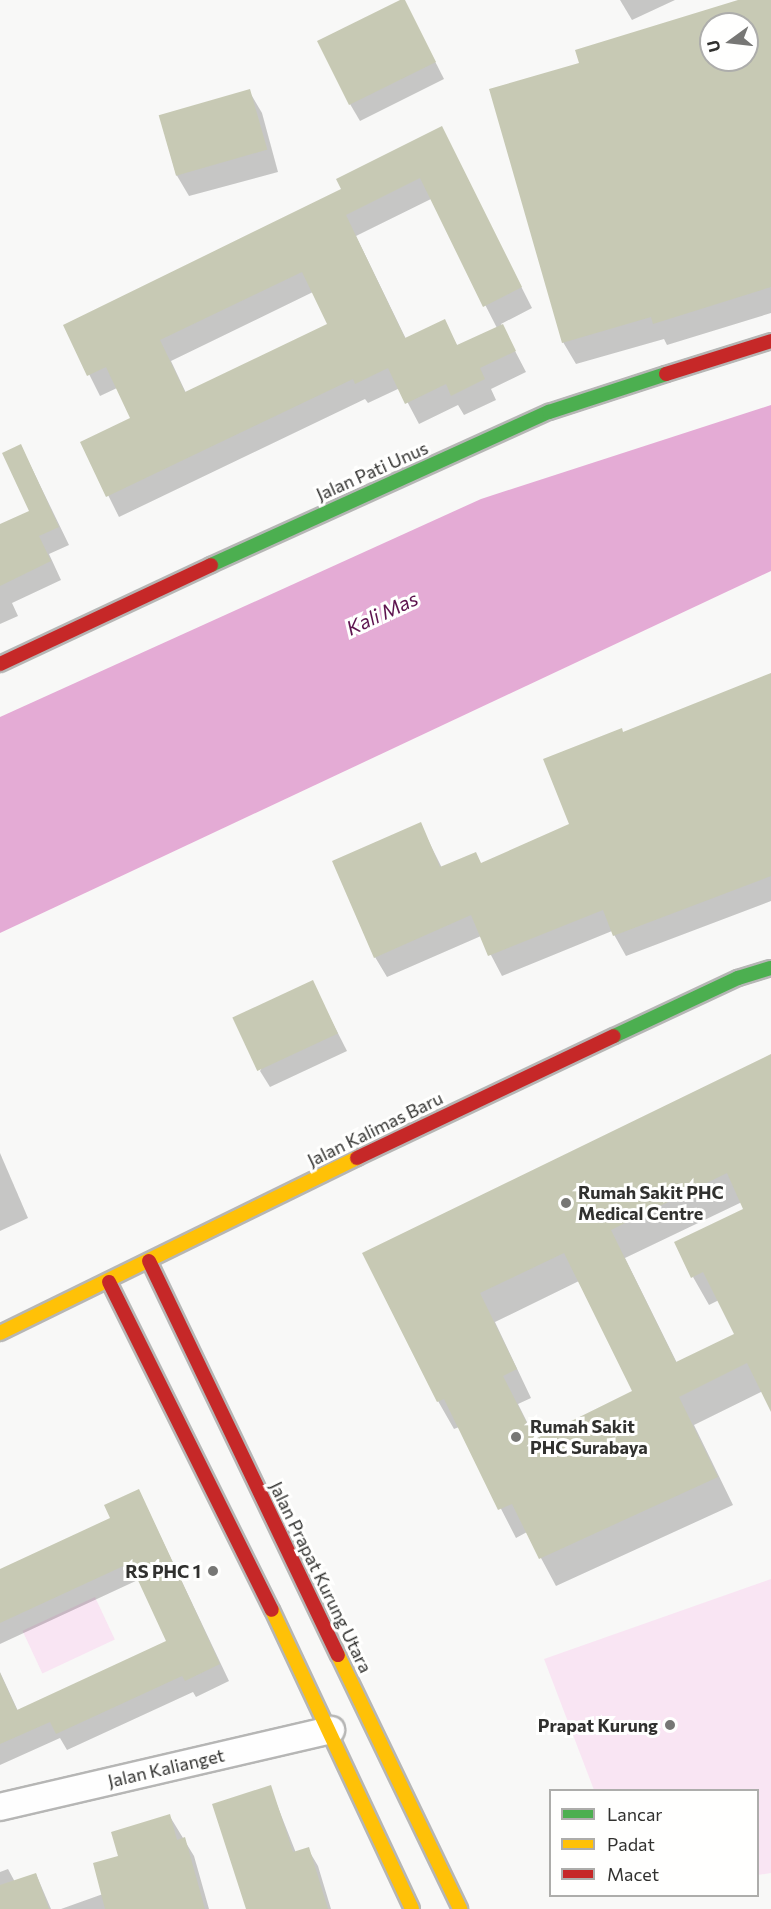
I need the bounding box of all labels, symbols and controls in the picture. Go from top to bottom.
north arrow [699,12,759,72]
text: U [702,38,724,54]
street label: Jalan Pati Unus [313,437,431,505]
water label: Kali Mas [342,586,422,640]
street label: Jalan Kalimas Baru [304,1087,446,1171]
place label: Rumah Sakit PHC Medical Centre [578,1182,724,1224]
marker: Rumah Sakit PHC Medical Centre [559,1196,573,1210]
place label: Rumah Sakit PHC Surabaya [530,1416,648,1458]
marker: Rumah Sakit PHC Surabaya [507,1428,525,1446]
street label: Jalan Prapat Kurung Utara [265,1478,377,1676]
place label: RS PHC 1 [125,1560,201,1582]
marker: RS PHC 1 [206,1564,220,1578]
place label: Prapat Kurung [538,1714,658,1736]
marker: Prapat Kurung [663,1718,677,1732]
street label: Jalan Kalianget [106,1744,226,1792]
legend [549,1789,759,1897]
text: Lancar [607,1803,663,1825]
text: Padat [607,1833,655,1855]
text: Macet [607,1863,659,1885]

